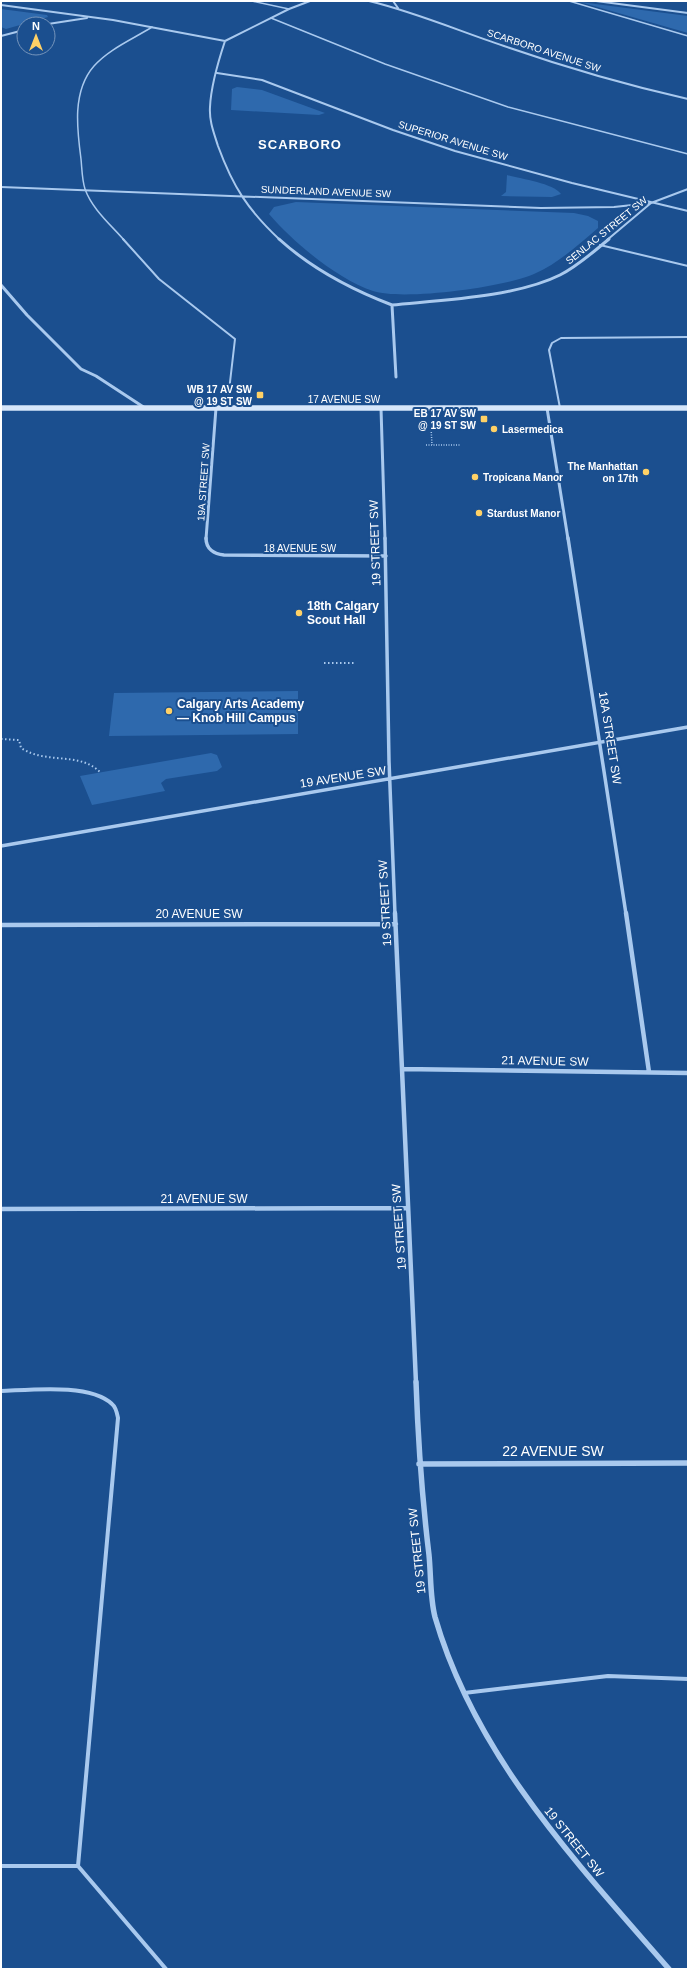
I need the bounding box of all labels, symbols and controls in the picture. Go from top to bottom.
north arrow [16,16,56,56]
text: N [32,20,40,32]
street label: SCARBORO AVENUE SW [486,27,603,74]
street label: SUPERIOR AVENUE SW [397,119,509,163]
district label: SCARBORO [258,137,342,152]
street label: SUNDERLAND AVENUE SW [261,184,392,199]
street label: SENLAC STREET SW [564,194,649,266]
place label: WB 17 AV SW @ 19 ST SW [187,384,253,407]
marker: WB 17 AV SW @ 19 ST SW [255,390,265,400]
street label: 17 AVENUE SW [308,394,381,405]
place label: EB 17 AV SW @ 19 ST SW [414,408,477,431]
marker: EB 17 AV SW @ 19 ST SW [479,414,489,424]
marker: Lasermedica [489,424,499,434]
place label: Lasermedica [502,424,564,435]
street label: 19A STREET SW [195,442,212,521]
place label: The Manhattan on 17th [567,461,638,484]
marker: The Manhattan on 17th [641,467,651,477]
marker: Tropicana Manor [470,472,480,482]
place label: Tropicana Manor [483,472,563,483]
street label: 19 STREET SW [366,499,384,586]
marker: Stardust Manor [474,508,484,518]
place label: Stardust Manor [487,508,560,519]
street label: 18 AVENUE SW [264,543,337,554]
place label: 18th Calgary Scout Hall [307,599,379,627]
marker: 18th Calgary Scout Hall [294,608,304,618]
street label: 18A STREET SW [596,691,624,786]
place label: Calgary Arts Academy — Knob Hill Campus [177,697,304,725]
marker: Calgary Arts Academy — Knob Hill Campus [164,706,174,716]
street label: 19 AVENUE SW [299,763,388,791]
street label: 19 STREET SW [376,859,394,947]
street label: 20 AVENUE SW [155,907,243,921]
street label: 21 AVENUE SW [501,1053,589,1069]
street label: 19 STREET SW [389,1183,409,1271]
street label: 21 AVENUE SW [160,1192,248,1206]
street label: 22 AVENUE SW [502,1443,605,1459]
street label: 19 STREET SW [405,1507,428,1595]
street label: 19 STREET SW [541,1804,607,1881]

